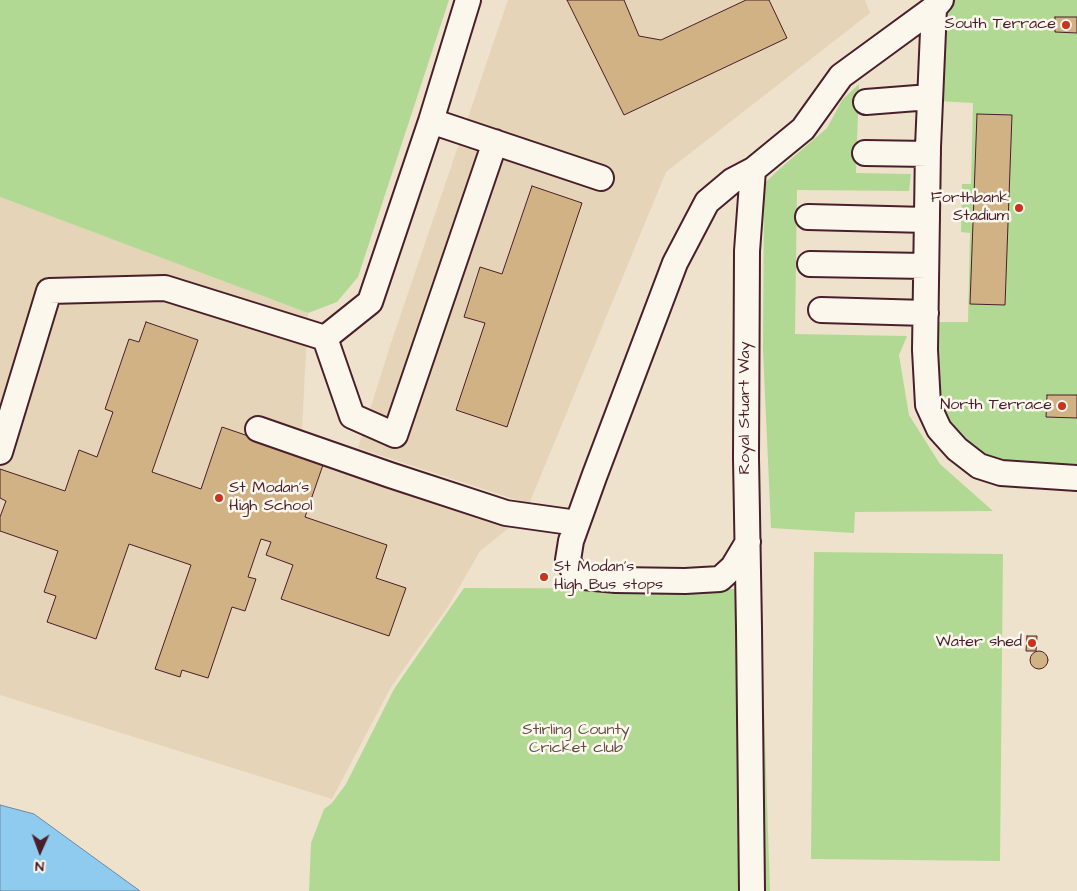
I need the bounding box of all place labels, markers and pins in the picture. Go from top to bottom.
place label: South Terrace [945,15,1056,35]
marker: South Terrace [1060,19,1072,31]
place label: Forthbank Stadium [931,189,1009,227]
marker: Forthbank Stadium [1013,202,1025,214]
place label: North Terrace [940,396,1052,416]
marker: North Terrace [1056,400,1068,412]
place label: St Modan's High School [229,479,313,517]
marker: St Modan's High School [213,492,225,504]
place label: St Modan's High Bus stops [554,558,663,596]
marker: St Modan's High Bus stops [538,571,550,583]
place label: Water shed [936,633,1022,653]
marker: Water shed [1026,637,1038,649]

